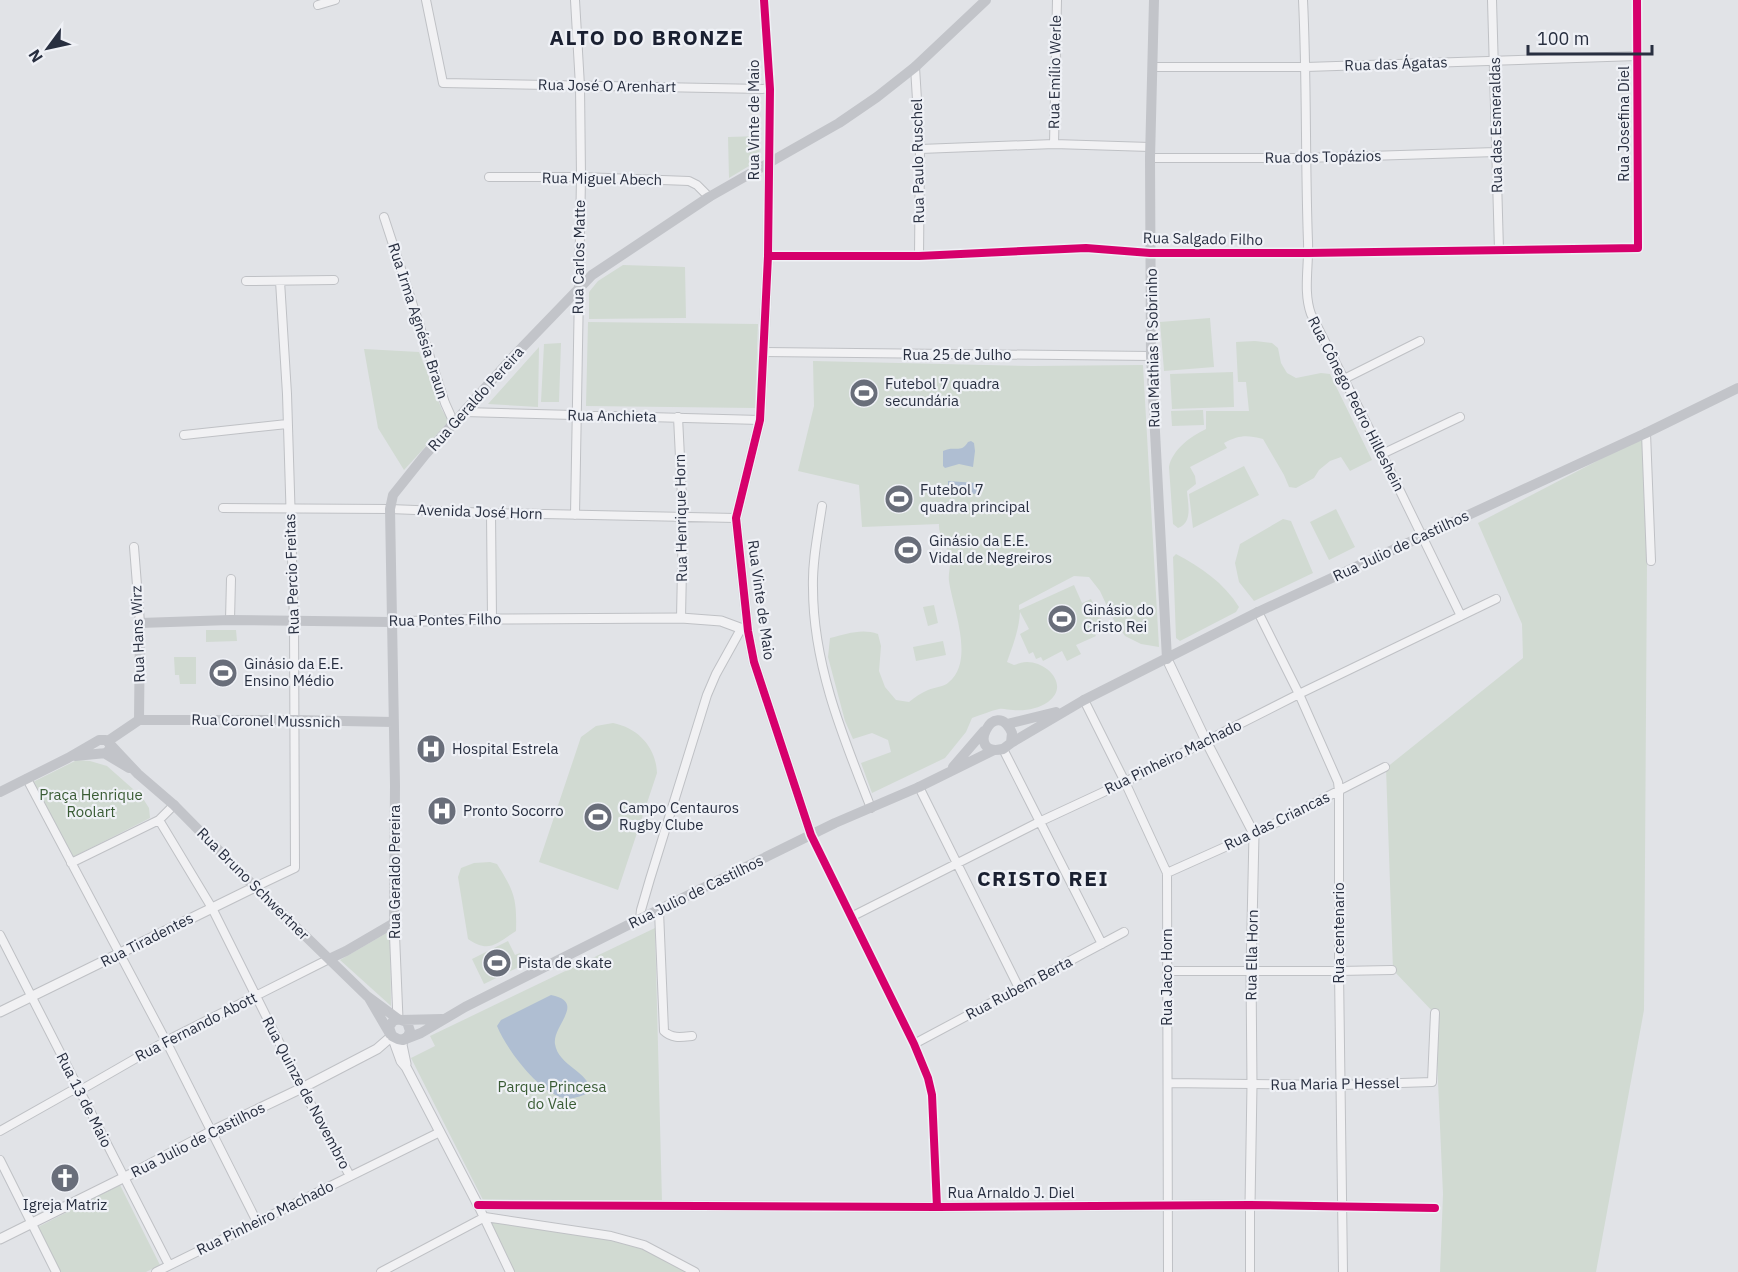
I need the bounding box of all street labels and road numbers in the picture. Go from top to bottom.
street label: Rua Emílio Werle [1044,15,1065,129]
street label: Rua das Ágatas [1344,52,1448,75]
street label: Rua das Esmeraldas [1485,57,1506,193]
street label: Rua Vinte de Maio [744,60,763,180]
street label: Rua Josefina Diel [1614,66,1633,182]
street label: Rua José O Arenhart [538,75,676,96]
street label: Rua Paulo Ruschel [907,98,928,224]
street label: Rua dos Topázios [1264,146,1382,167]
street label: Rua Miguel Abech [542,168,662,189]
street label: Rua Carlos Matte [568,200,589,314]
street label: Rua Salgado Filho [1143,228,1263,249]
street label: Rua Irma Agnésia Braun [384,240,453,401]
street label: Rua Mathias R Sobrinho [1142,268,1163,428]
street label: Rua Cônego Pedro Hilleshein [1304,313,1409,495]
street label: Rua Geraldo Pereira [424,342,528,455]
street label: Rua 25 de Julho [903,345,1011,364]
street label: Rua Anchieta [567,405,657,426]
street label: Rua Henrique Horn [670,454,691,582]
street label: Avenida José Horn [417,500,543,523]
street label: Rua Julio de Castilhos [1330,506,1472,585]
street label: Rua Percio Freitas [280,513,303,635]
street label: Rua Vinte de Maio [744,539,779,661]
street label: Rua Hans Wirz [126,585,149,683]
street label: Rua Pontes Filho [388,609,502,630]
street label: Rua Coronel Mussnich [191,710,341,731]
street label: Rua Pinheiro Machado [1101,715,1244,798]
street label: Rua das Criancas [1221,787,1333,854]
street label: Rua Geraldo Pereira [385,805,404,939]
street label: Rua Bruno Schwertner [193,823,314,944]
street label: Rua Julio de Castilhos [625,851,766,933]
street label: Rua centenario [1329,882,1348,984]
street label: Rua Tiradentes [97,908,196,971]
street label: Rua Ella Horn [1241,909,1262,1001]
street label: Rua Jaco Horn [1157,928,1176,1026]
street label: Rua Rubem Berta [962,951,1075,1024]
street label: Rua Fernando Abott [132,988,260,1065]
street label: Rua Quinze de Novembro [258,1013,355,1172]
street label: Rua 13 de Maio [52,1049,117,1150]
street label: Rua Maria P Hessel [1270,1073,1400,1094]
street label: Rua Julio de Castilhos [128,1098,268,1182]
street label: Rua Pinheiro Machado [193,1176,336,1259]
street label: Rua Arnaldo J. Diel [947,1183,1075,1202]

